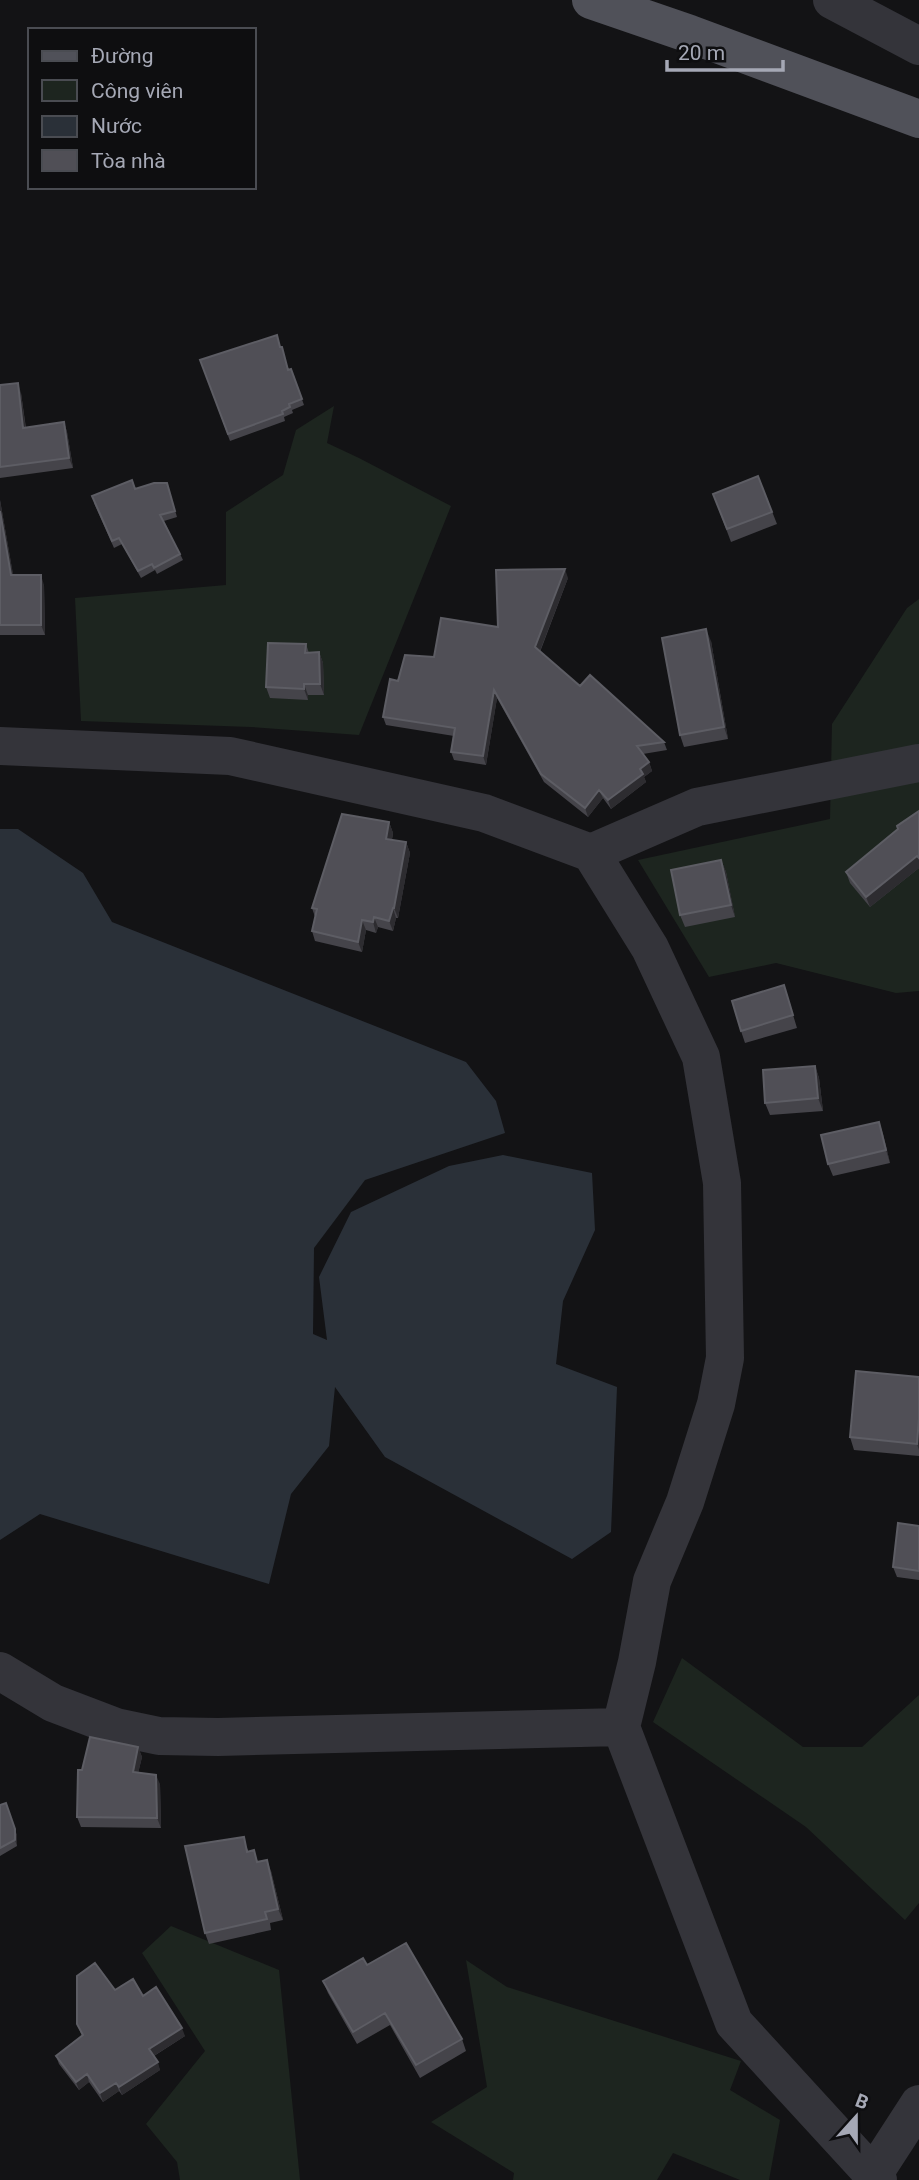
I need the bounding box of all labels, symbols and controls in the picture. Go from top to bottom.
legend [28,28,256,189]
scale bar [667,28,782,72]
text: 20 m [678,41,725,65]
text: Đường [91,44,153,68]
text: Công viên [91,79,183,103]
text: Nước [91,114,142,138]
text: Tòa nhà [91,149,166,173]
north arrow [821,2082,891,2152]
text: B [852,2089,872,2115]

